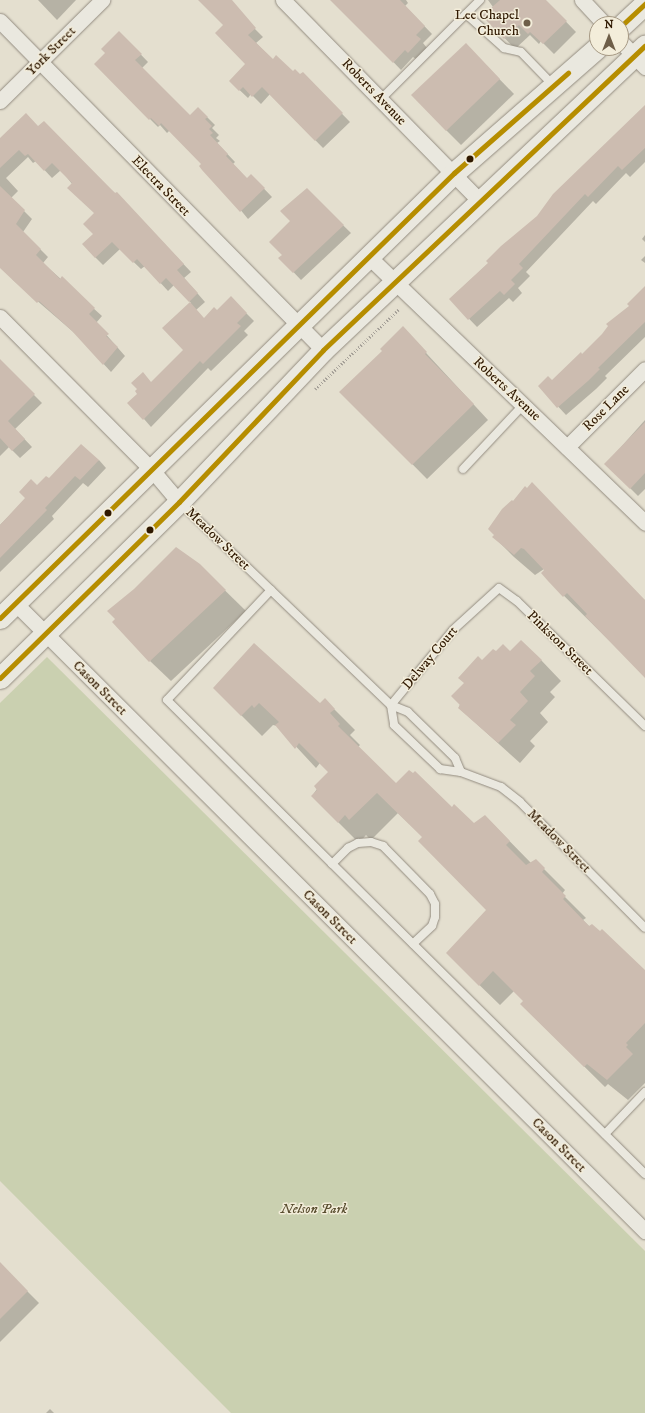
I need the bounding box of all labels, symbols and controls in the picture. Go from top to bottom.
place label: Lee Chapel Church [455,7,519,40]
north arrow [589,16,629,56]
marker: Lee Chapel Church [522,18,532,28]
text: N [604,18,614,32]
street label: York Street [23,23,79,79]
street label: Roberts Avenue [338,55,410,129]
street label: Electra Street [128,152,194,220]
unlabelled marker [465,154,475,164]
street label: Roberts Avenue [470,353,544,425]
street label: Rose Lane [579,381,633,435]
street label: Meadow Street [182,504,254,574]
unlabelled marker [103,508,113,518]
unlabelled marker [145,525,155,535]
street label: Pinkston Street [523,607,597,679]
street label: Delway Court [399,623,461,693]
street label: Cason Street [69,657,131,719]
street label: Meadow Street [524,806,594,876]
street label: Cason Street [299,886,361,948]
street label: Cason Street [528,1114,590,1176]
park label: Nelson Park [281,1201,347,1217]

